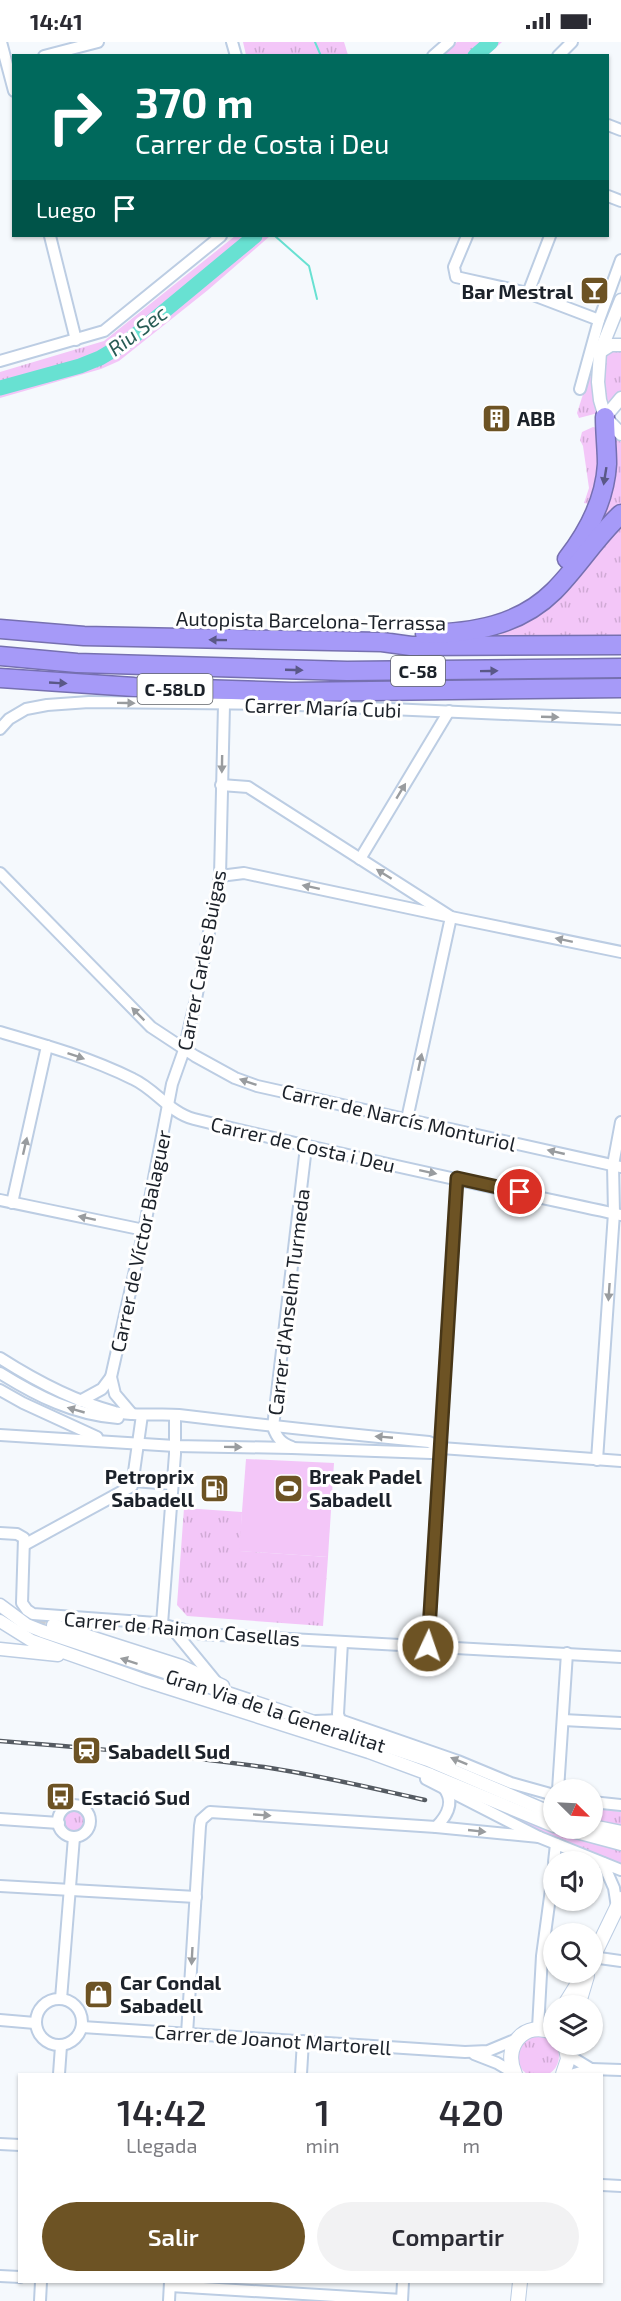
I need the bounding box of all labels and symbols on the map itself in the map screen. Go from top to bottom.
bar icon: Bar Mestral [578,275,610,307]
place label: Bar Mestral [461,279,573,303]
water label: Riu Sec [102,300,172,360]
building icon: ABB [480,402,512,434]
place label: ABB [517,406,556,430]
one-way arrow [600,466,609,485]
street label: Autopista Barcelona-Terrassa [176,606,446,634]
one-way arrow [209,635,228,645]
road number: C-58 [391,656,445,686]
one-way arrow [285,665,304,674]
one-way arrow [480,666,499,676]
road number: C-58LD [138,674,213,704]
one-way arrow [49,678,68,687]
street label: Carrer María Cubi [244,692,402,722]
one-way arrow [116,698,135,708]
one-way arrow [540,712,559,721]
one-way arrow [217,754,226,773]
one-way arrow [396,783,407,799]
street label: Carrer Carles Buigas [172,868,230,1052]
one-way arrow [376,868,392,880]
one-way arrow [301,882,320,891]
one-way arrow [554,935,573,945]
one-way arrow [132,1008,146,1022]
one-way arrow [67,1051,85,1061]
one-way arrow [415,1053,425,1071]
one-way arrow [239,1077,257,1087]
street label: Carrer de Narcís Monturiol [280,1078,519,1156]
street label: Carrer de Costa i Deu [208,1111,398,1177]
street label: Carrer de Víctor Balaguer [105,1128,175,1354]
one-way arrow [20,1137,30,1155]
one-way arrow [547,1147,565,1157]
pin [494,1166,545,1217]
one-way arrow [418,1168,437,1177]
street label: Carrer d'Anselm Turmeda [262,1187,314,1417]
one-way arrow [77,1213,96,1222]
one-way arrow [604,1283,613,1302]
one-way arrow [67,1405,85,1414]
one-way arrow [375,1432,394,1442]
one-way arrow [224,1442,243,1452]
place label: Petroprix Sabadell [105,1464,195,1511]
place label: Break Padel Sabadell [309,1464,422,1511]
fuel station icon: Petroprix Sabadell [199,1472,231,1504]
sports icon: Break Padel Sabadell [272,1472,304,1504]
street label: Carrer de Raimon Casellas [63,1606,301,1650]
position arrow [396,1614,460,1678]
one-way arrow [120,1656,138,1666]
street label: Gran Via de la Generalitat [163,1663,389,1757]
station icon: Sabadell Sud [71,1735,103,1767]
place label: Sabadell Sud [108,1739,230,1763]
one-way arrow [450,1756,468,1766]
north arrow [543,1779,603,1839]
bus stop icon: Estació Sud [44,1781,76,1813]
place label: Estació Sud [81,1785,190,1809]
one-way arrow [253,1810,272,1820]
one-way arrow [468,1826,487,1836]
one-way arrow [187,1946,197,1965]
place label: Car Condal Sabadell [120,1970,222,2017]
shop icon: Car Condal Sabadell [83,1978,115,2010]
street label: Carrer de Joanot Martorell [154,2019,392,2059]

